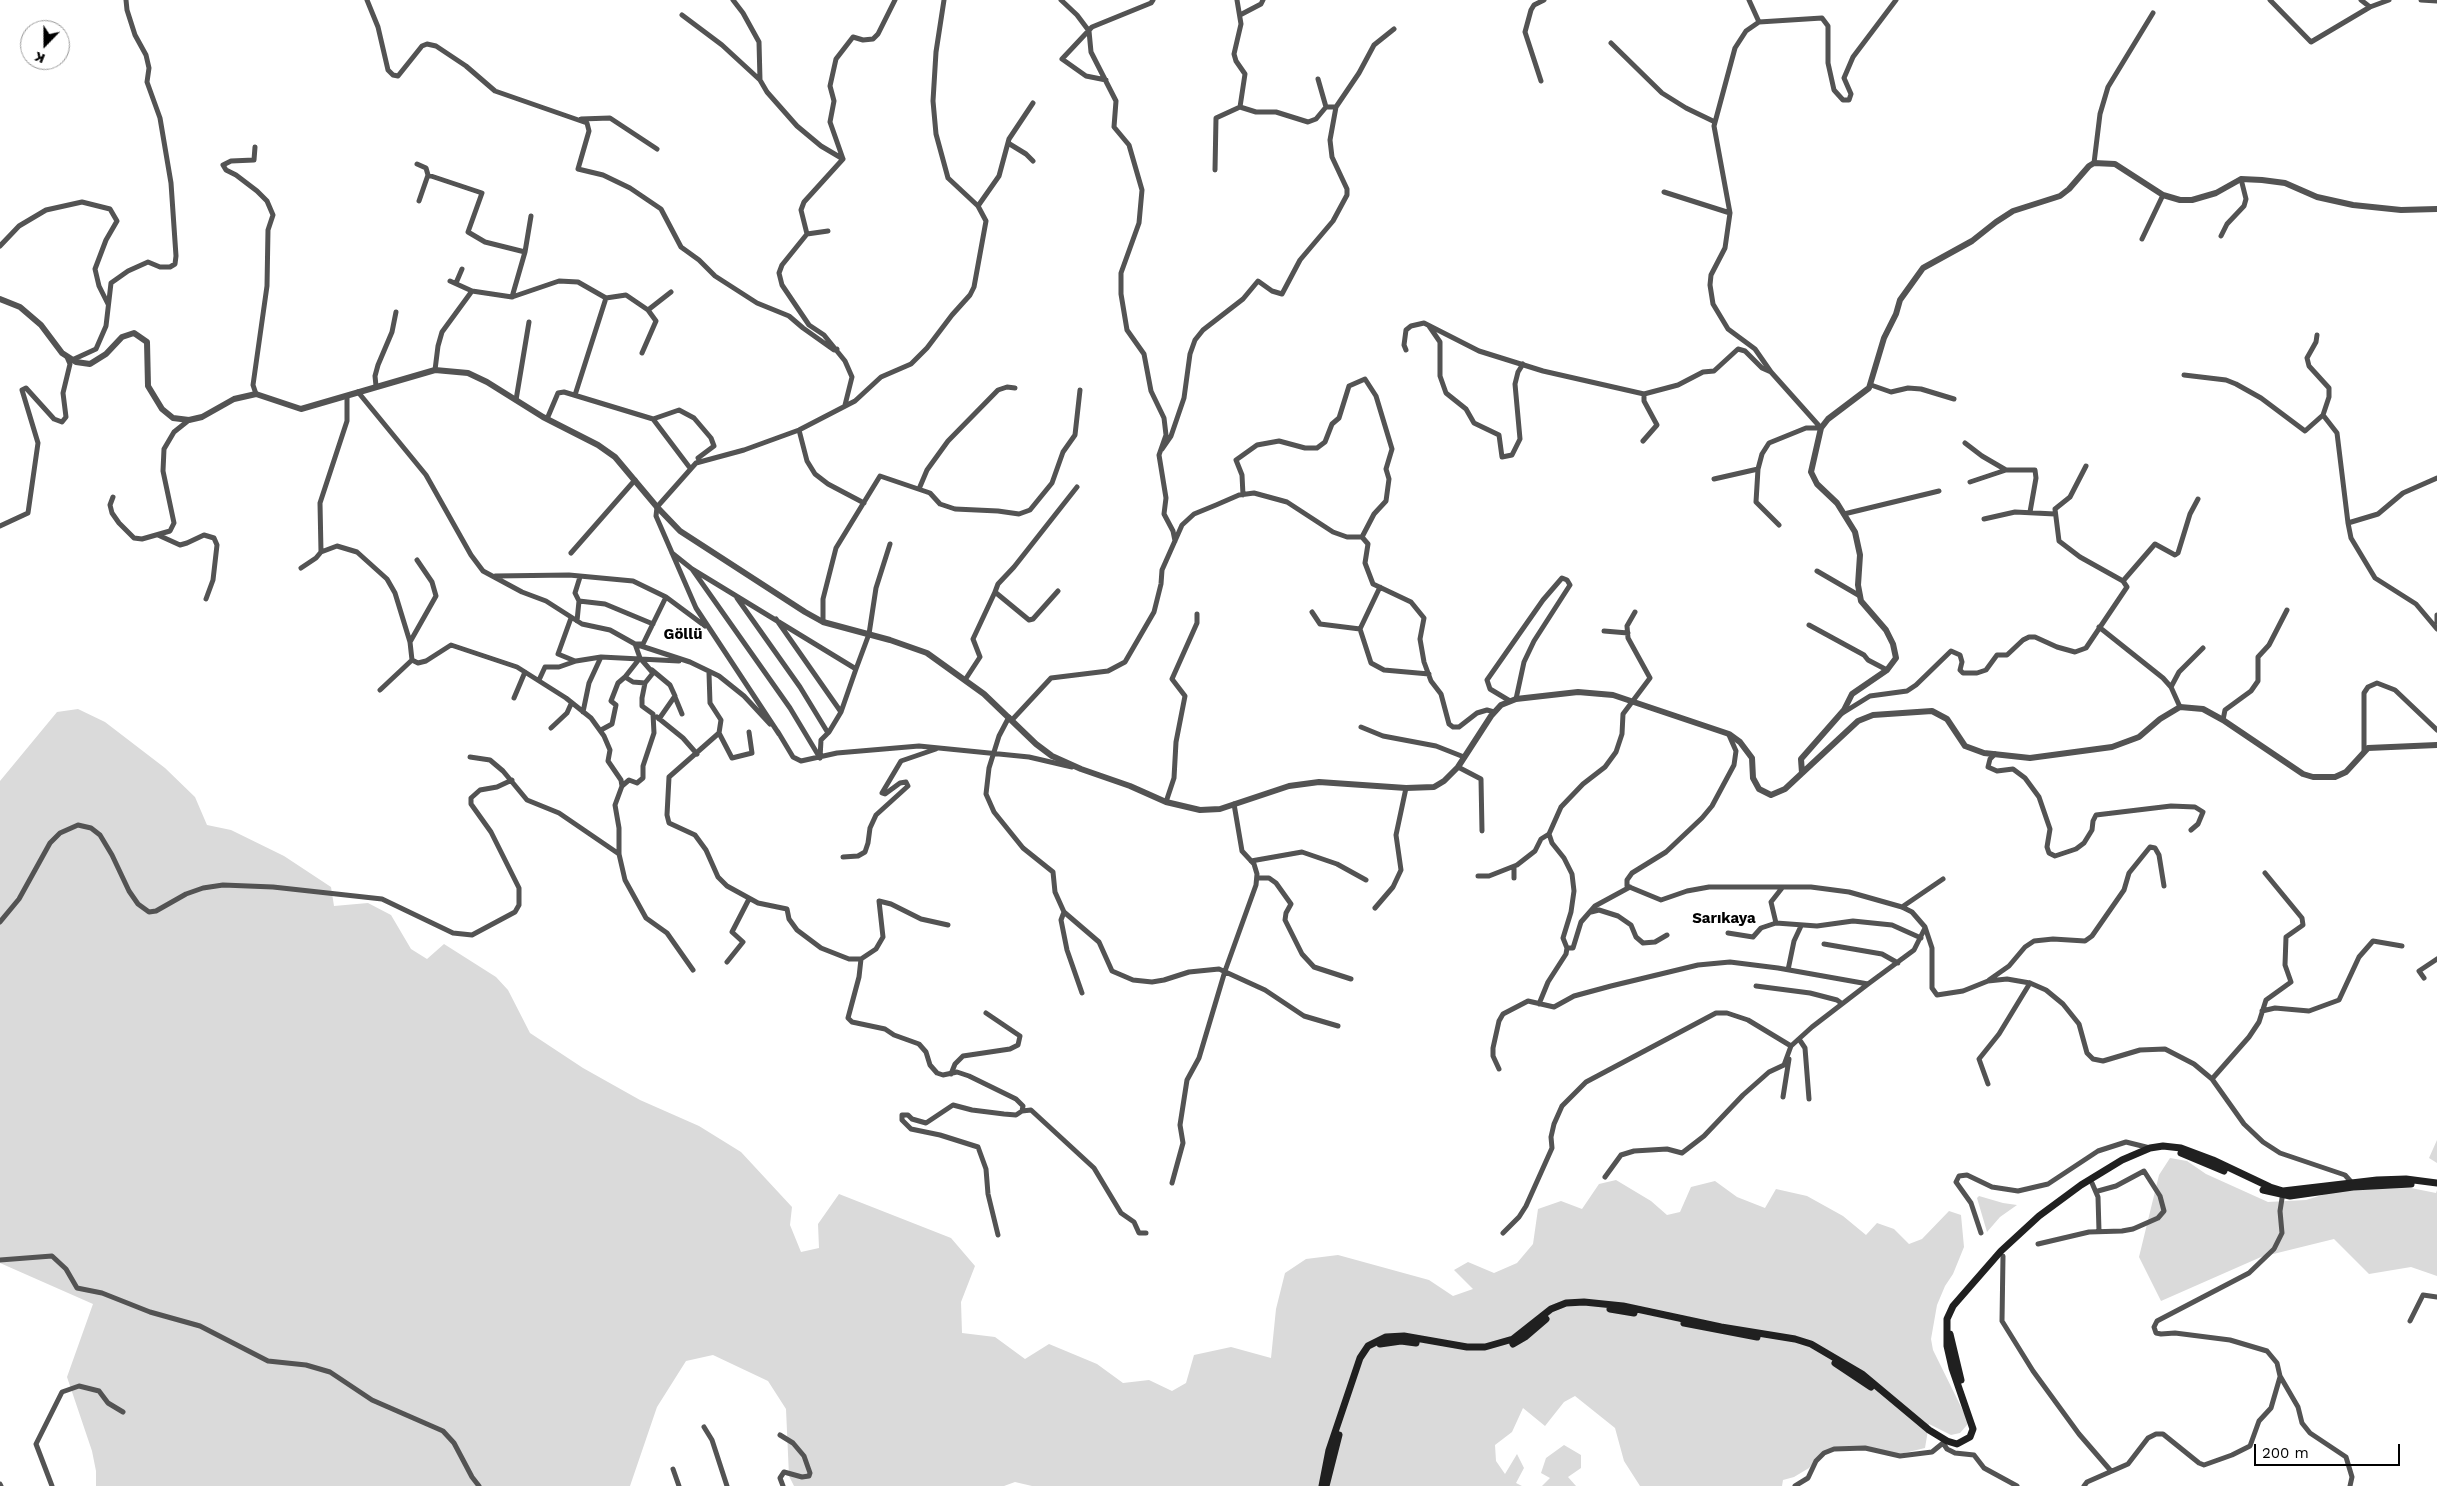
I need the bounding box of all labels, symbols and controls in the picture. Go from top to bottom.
north arrow [20,20,70,70]
text: K [32,49,47,67]
district label: Göllü [664,626,702,644]
district label: Sarıkaya [1692,910,1756,928]
scale bar [2257,1434,2403,1466]
text: 200 m [2262,1444,2309,1462]

